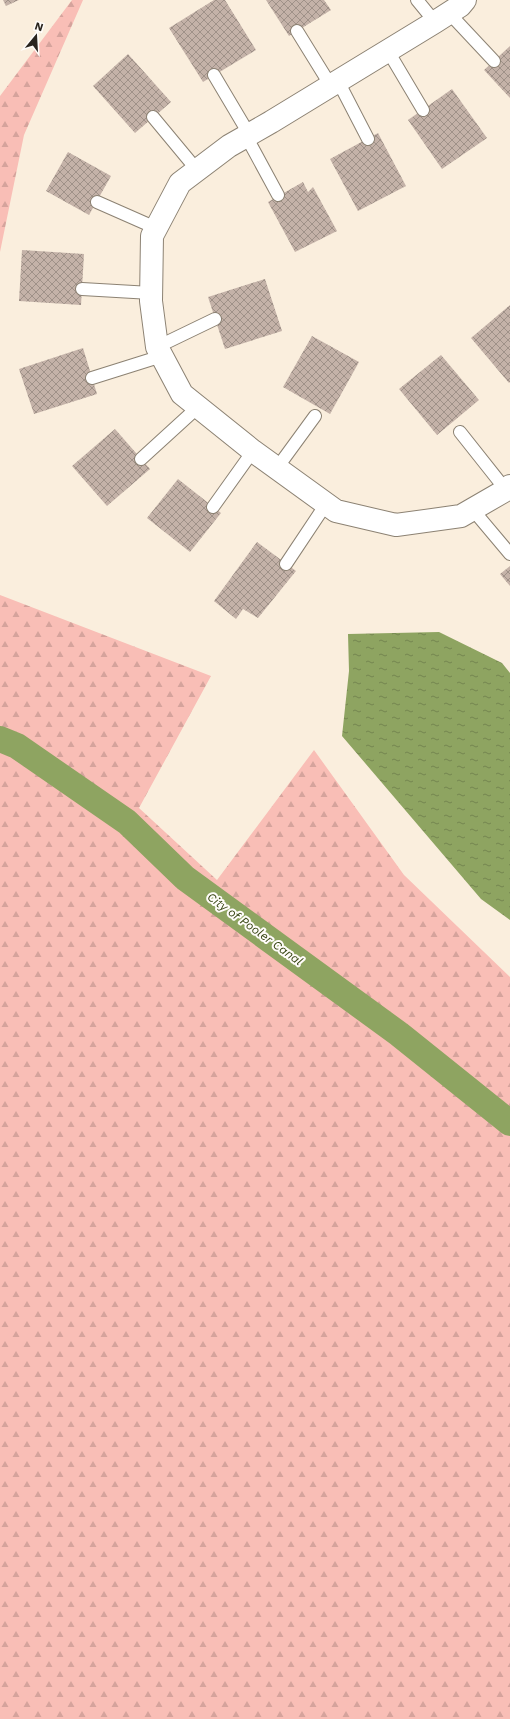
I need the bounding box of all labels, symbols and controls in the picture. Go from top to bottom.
north arrow [16,16,56,56]
text: N [33,20,45,34]
water label: City of Pooler Canal [205,890,306,969]

